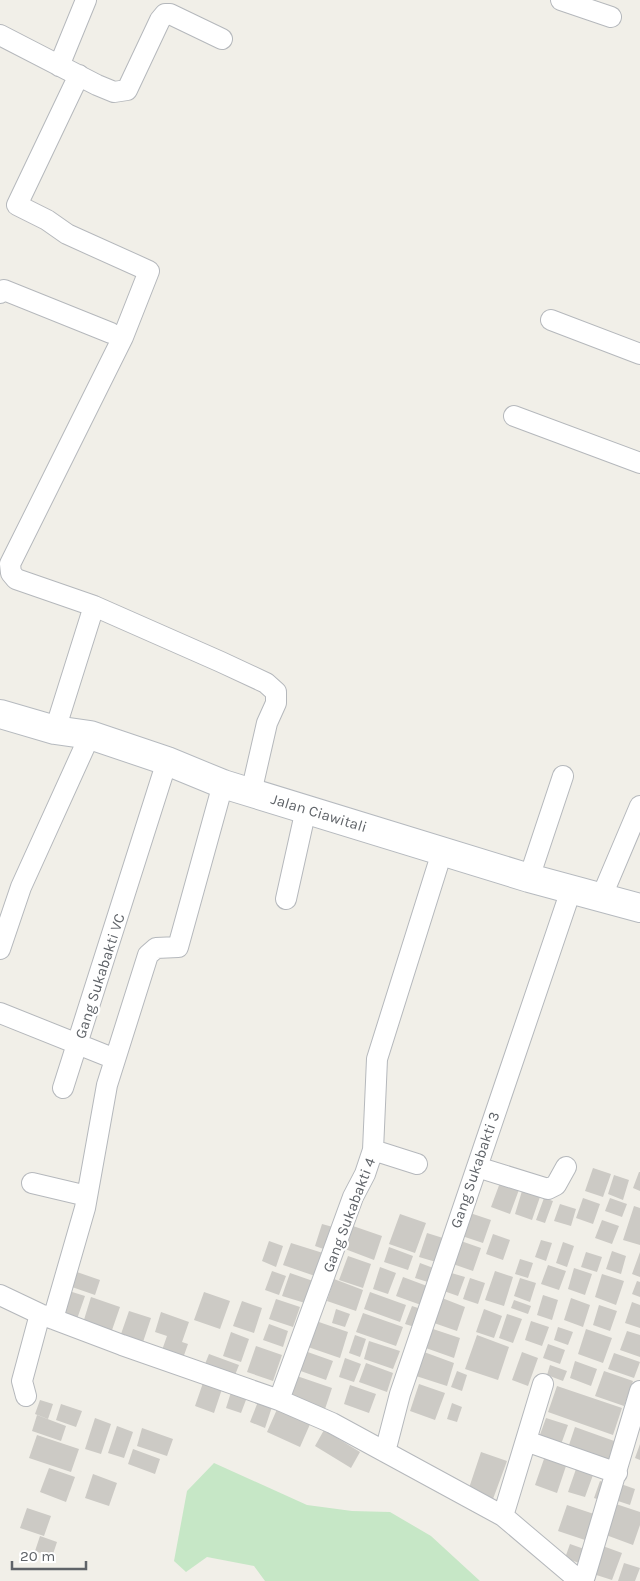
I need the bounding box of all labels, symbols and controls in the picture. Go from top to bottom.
street label: Jalan Ciawitali [269,790,369,836]
street label: Gang Sukabakti VC [71,911,129,1041]
street label: Gang Sukabakti 3 [447,1109,503,1231]
street label: Gang Sukabakti 4 [319,1154,379,1275]
scale bar [12,1538,86,1570]
text: 20 m [20,1547,55,1565]

